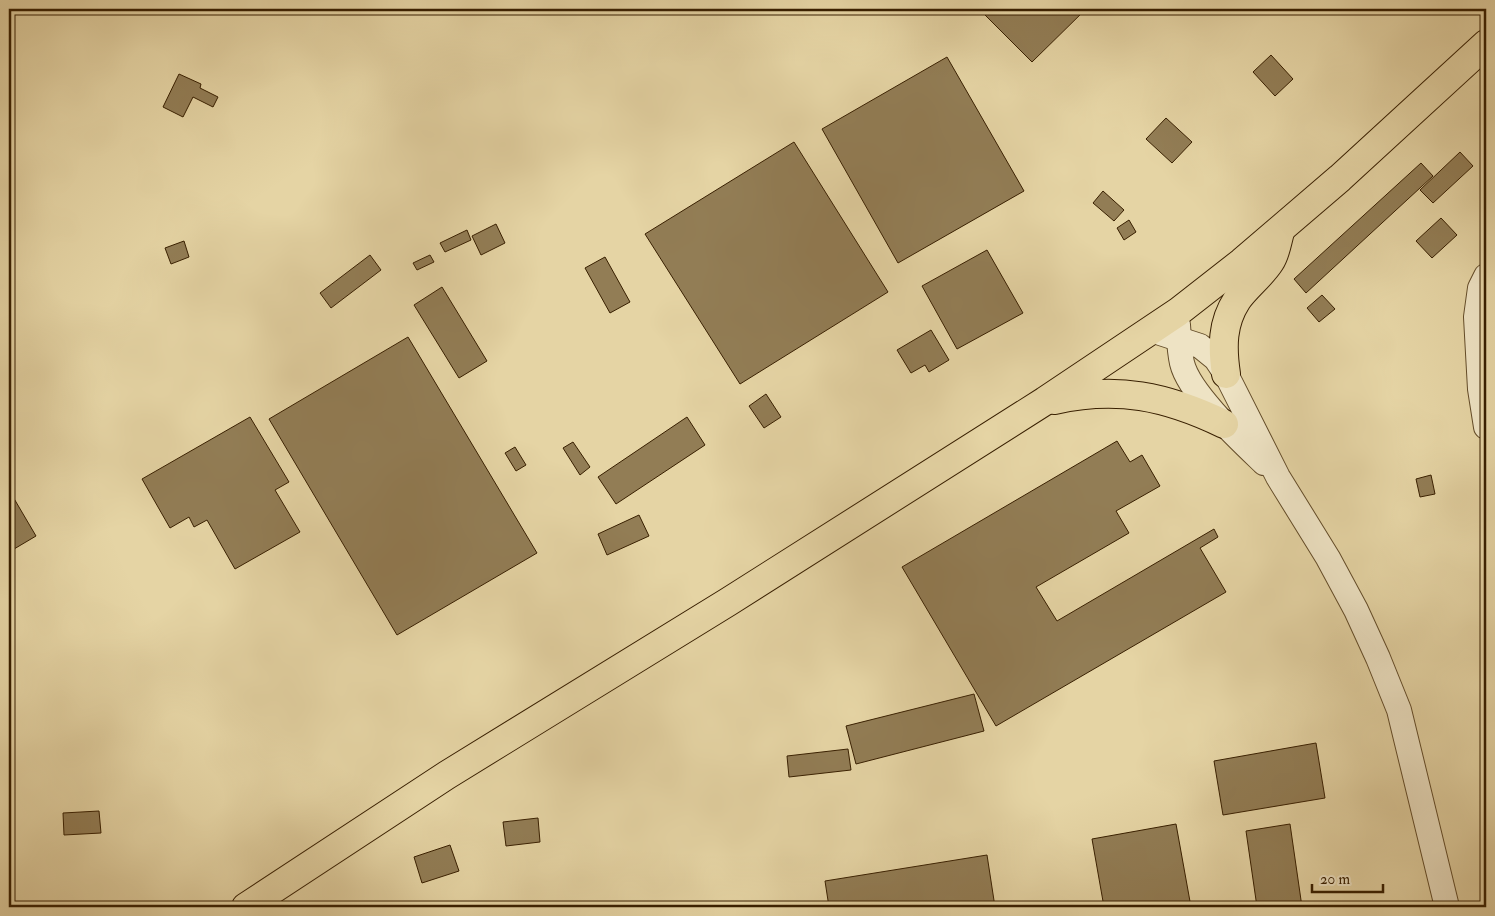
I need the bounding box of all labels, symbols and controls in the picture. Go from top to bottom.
scale bar [1312,861,1384,893]
text: 20 m [1320,870,1350,889]

